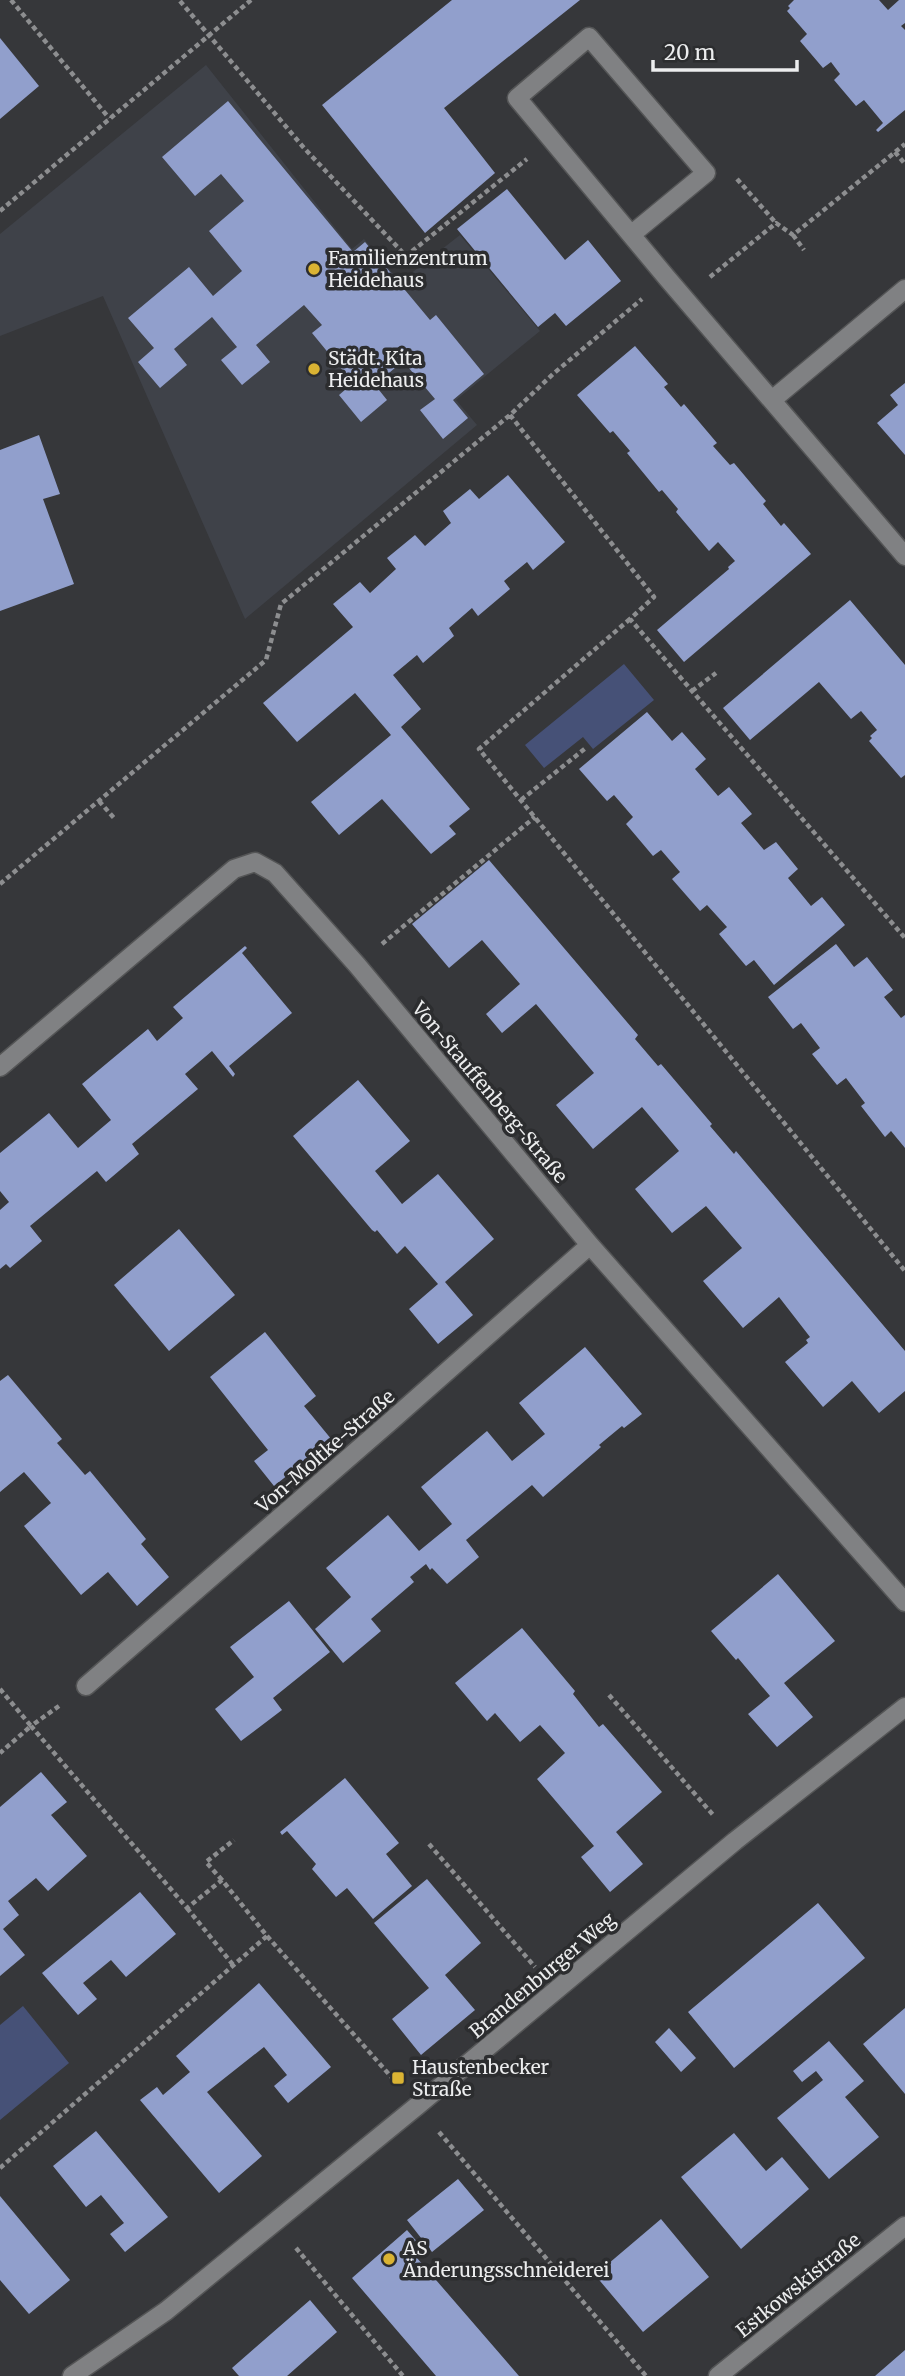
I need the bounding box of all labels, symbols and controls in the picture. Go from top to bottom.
scale bar [653,28,796,72]
text: 20 m [664,39,716,66]
place label: Familienzentrum Heidehaus [328,246,488,292]
marker: Familienzentrum Heidehaus [306,261,322,277]
place label: Städt. Kita Heidehaus [328,346,424,392]
marker: Städt. Kita Heidehaus [306,361,322,377]
street label: Von-Stauffenberg-Straße [406,996,573,1188]
street label: Von-Moltke-Straße [250,1384,399,1518]
street label: Brandenburger Weg [464,1907,620,2043]
place label: Haustenbecker Straße [412,2055,550,2101]
marker: Haustenbecker Straße [390,2070,406,2086]
street label: Estkowskistraße [731,2227,865,2342]
place label: AS Änderungsschneiderei [402,2236,610,2282]
marker: AS Änderungsschneiderei [381,2251,397,2267]

